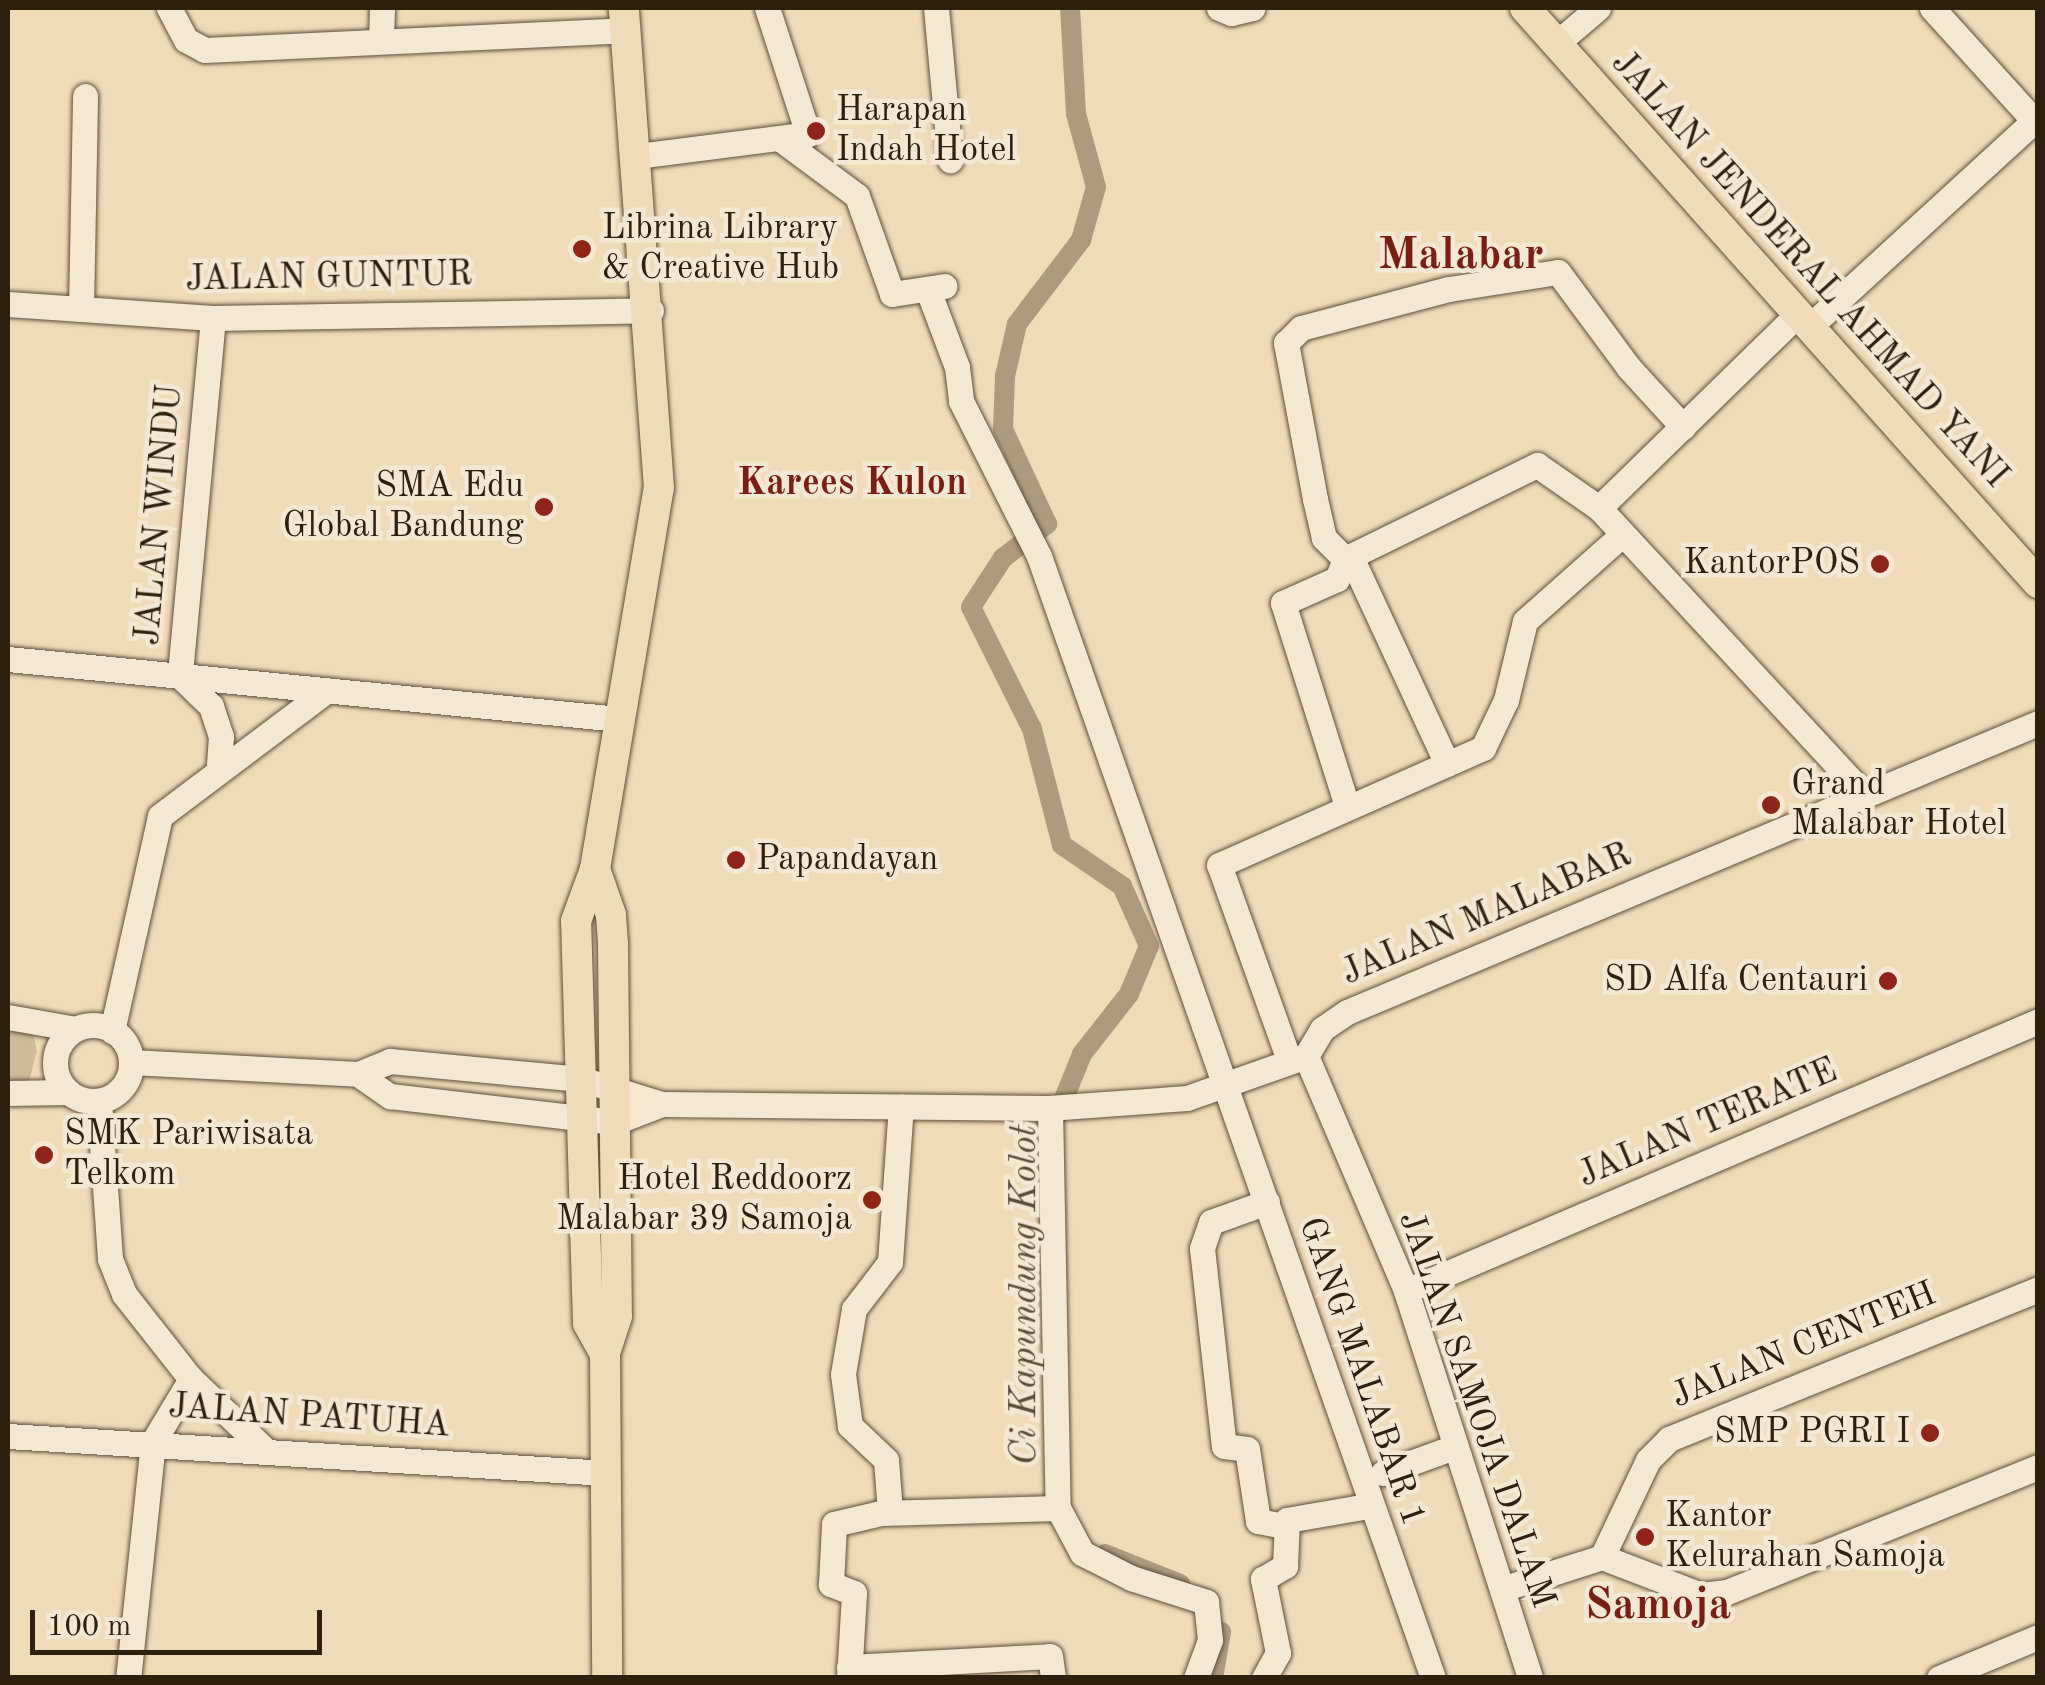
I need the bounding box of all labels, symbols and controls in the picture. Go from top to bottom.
street label: JALAN JENDERAL AHMAD YANI [1602,43,2016,497]
place label: Harapan Indah Hotel [836,90,1016,172]
marker: Harapan Indah Hotel [805,120,827,142]
place label: Librina Library & Creative Hub [602,208,839,290]
district label: Malabar [1378,230,1544,284]
marker: Librina Library & Creative Hub [571,238,593,260]
street label: JALAN GUNTUR [185,254,473,302]
street label: JALAN WINDU [128,383,192,647]
district label: Karees Kulon [737,462,967,508]
place label: SMA Edu Global Bandung [282,466,524,548]
marker: SMA Edu Global Bandung [533,496,555,518]
place label: KantorPOS [1683,543,1860,585]
marker: KantorPOS [1869,553,1891,575]
place label: Grand Malabar Hotel [1791,764,2006,846]
marker: Grand Malabar Hotel [1760,794,1782,816]
street label: JALAN MALABAR [1336,835,1638,995]
place label: Papandayan [756,839,938,881]
marker: Papandayan [725,849,747,871]
place label: SD Alfa Centauri [1604,960,1868,1002]
marker: SD Alfa Centauri [1877,970,1899,992]
street label: JALAN TERATE [1572,1050,1844,1198]
place label: SMK Pariwisata Telkom [64,1114,313,1196]
water label: Ci Kapundung Kolot [1003,1124,1049,1466]
marker: SMK Pariwisata Telkom [33,1144,55,1166]
place label: Hotel Reddoorz Malabar 39 Samoja [556,1159,852,1241]
marker: Hotel Reddoorz Malabar 39 Samoja [861,1189,883,1211]
street label: JALAN SAMOJA DALAM [1388,1206,1564,1614]
street label: GANG MALABAR 1 [1288,1212,1434,1532]
street label: JALAN CENTEH [1666,1274,1942,1418]
street label: JALAN PATUHA [167,1386,451,1448]
place label: SMP PGRI I [1714,1412,1910,1454]
marker: SMP PGRI I [1919,1422,1941,1444]
place label: Kantor Kelurahan Samoja [1665,1496,1945,1578]
marker: Kantor Kelurahan Samoja [1634,1526,1656,1548]
district label: Samoja [1585,1580,1731,1634]
scale bar [35,1590,328,1652]
text: 100 m [47,1612,131,1642]

